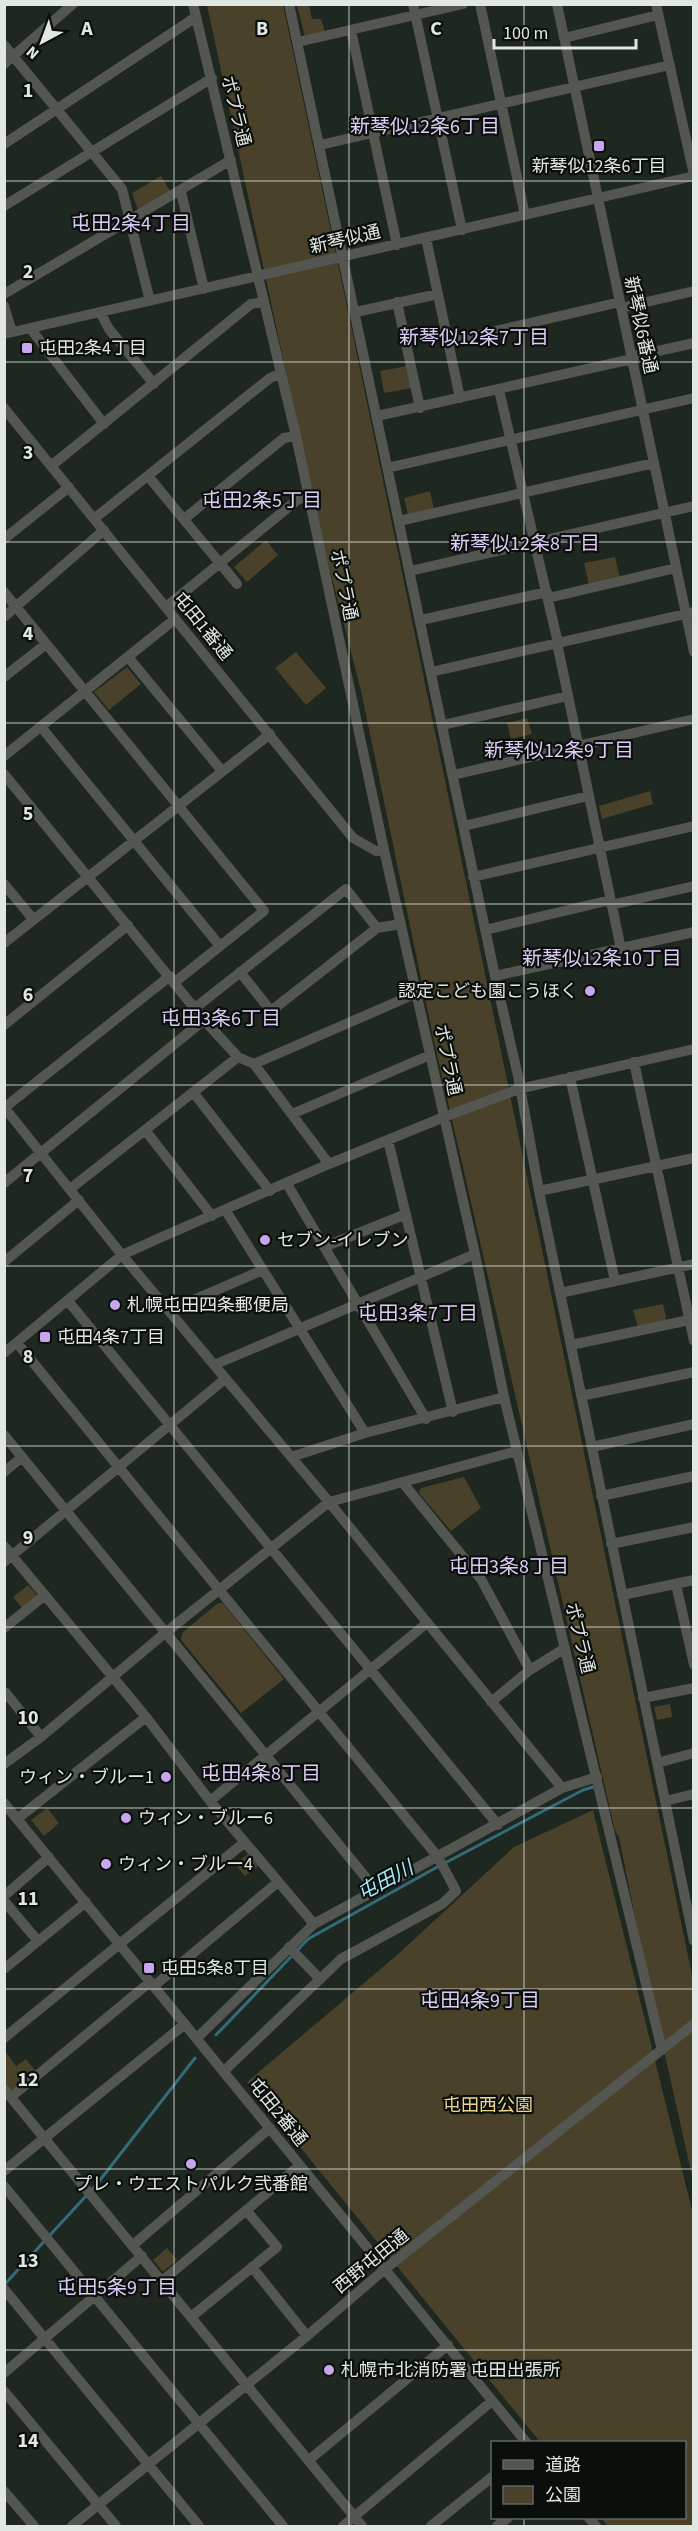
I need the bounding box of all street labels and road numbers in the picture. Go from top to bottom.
street label: ポプラ通 [215,73,256,149]
street label: 新琴似通 [307,219,383,260]
street label: 新琴似6番通 [618,274,663,376]
street label: ポプラ通 [324,547,363,623]
street label: 屯田1番通 [167,587,238,666]
street label: ポプラ通 [428,1022,467,1098]
street label: ポプラ通 [559,1600,600,1676]
street label: 屯田2番通 [242,2073,313,2152]
street label: 西野屯田通 [328,2223,414,2299]

